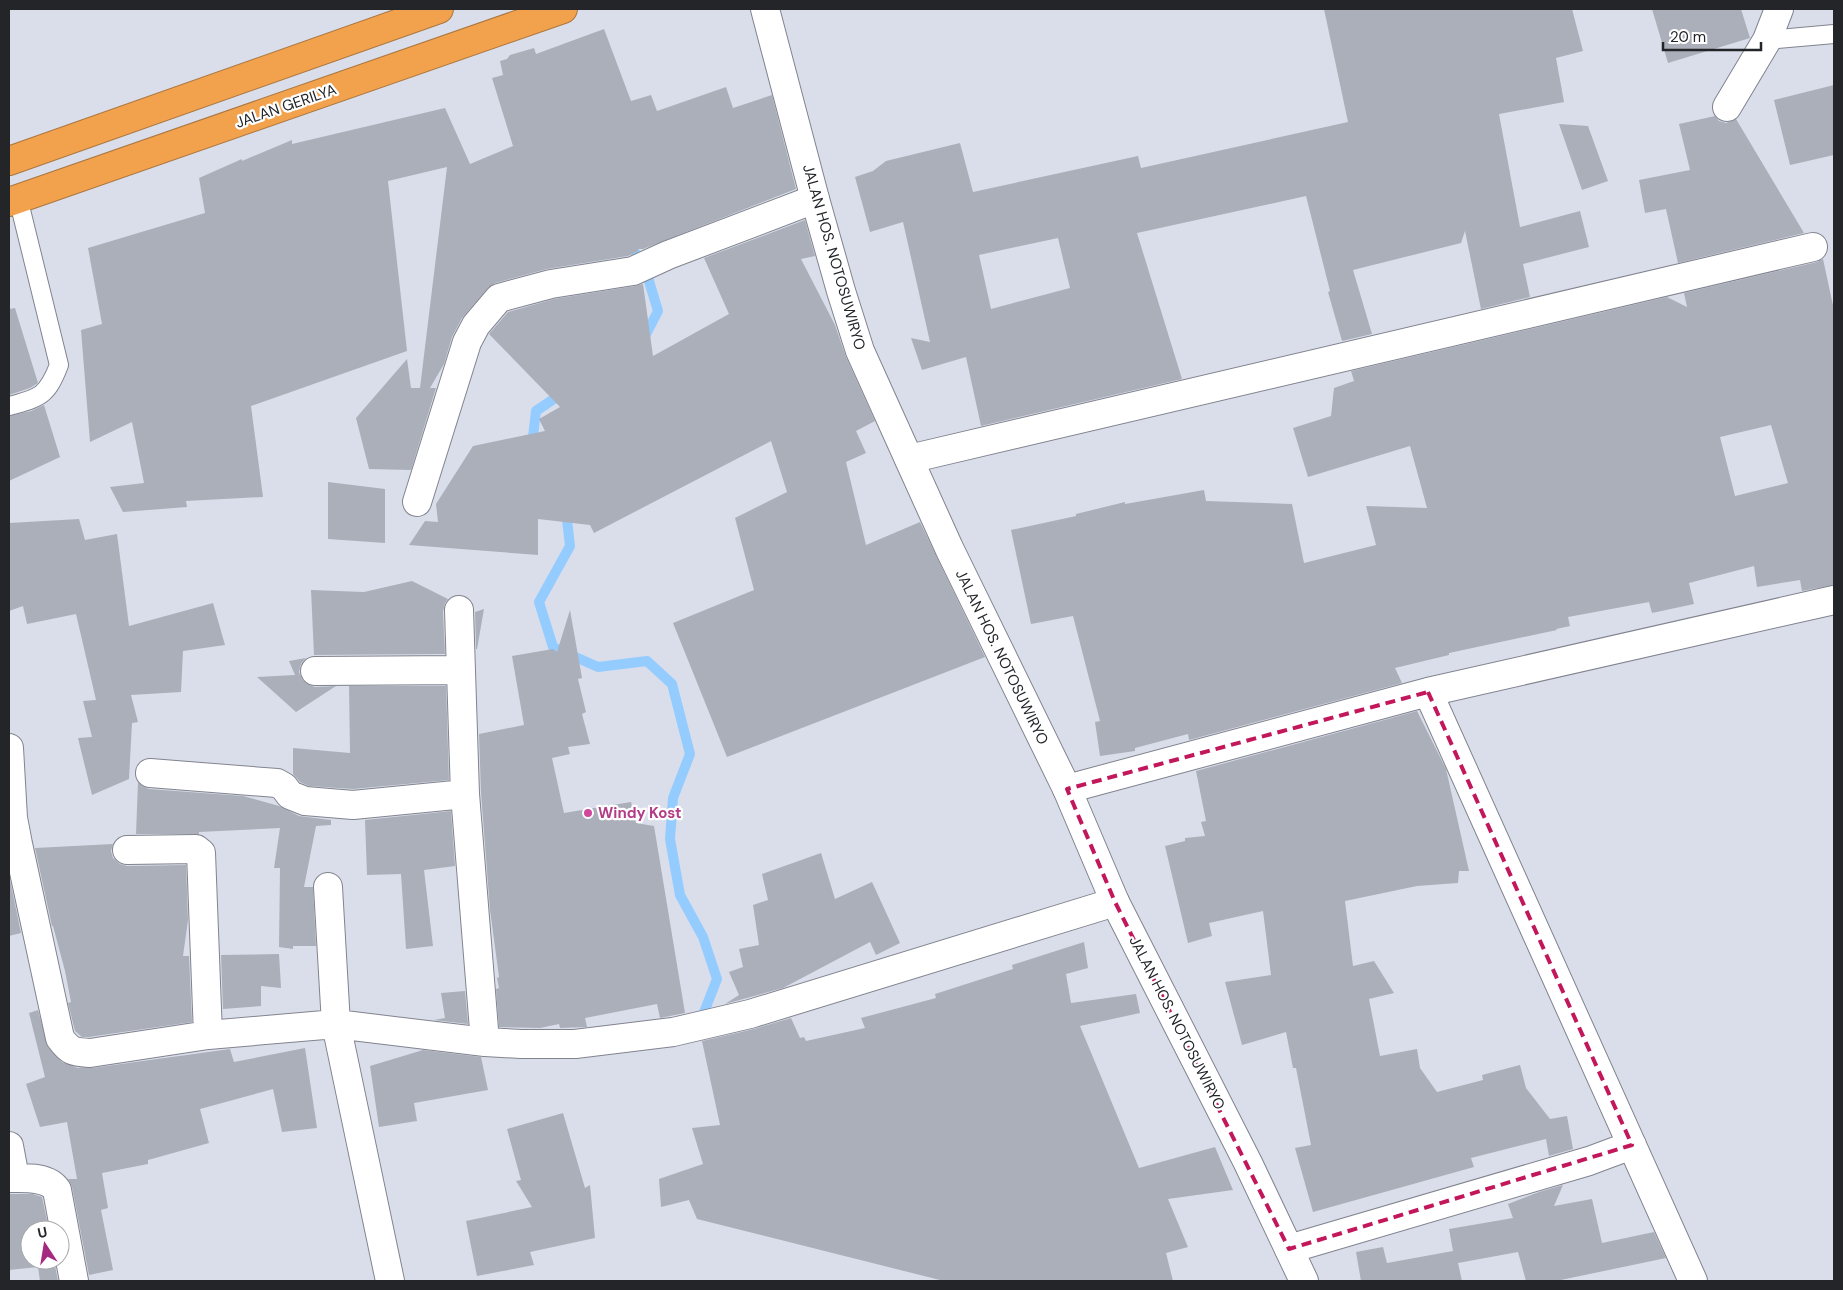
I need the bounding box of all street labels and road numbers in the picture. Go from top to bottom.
street label: JALAN GERILYA [233,79,339,133]
street label: JALAN HOS. NOTOSUWIRYO [798,162,870,352]
street label: JALAN HOS. NOTOSUWIRYO [951,566,1053,748]
street label: JALAN HOS. NOTOSUWIRYO [1124,933,1230,1113]

